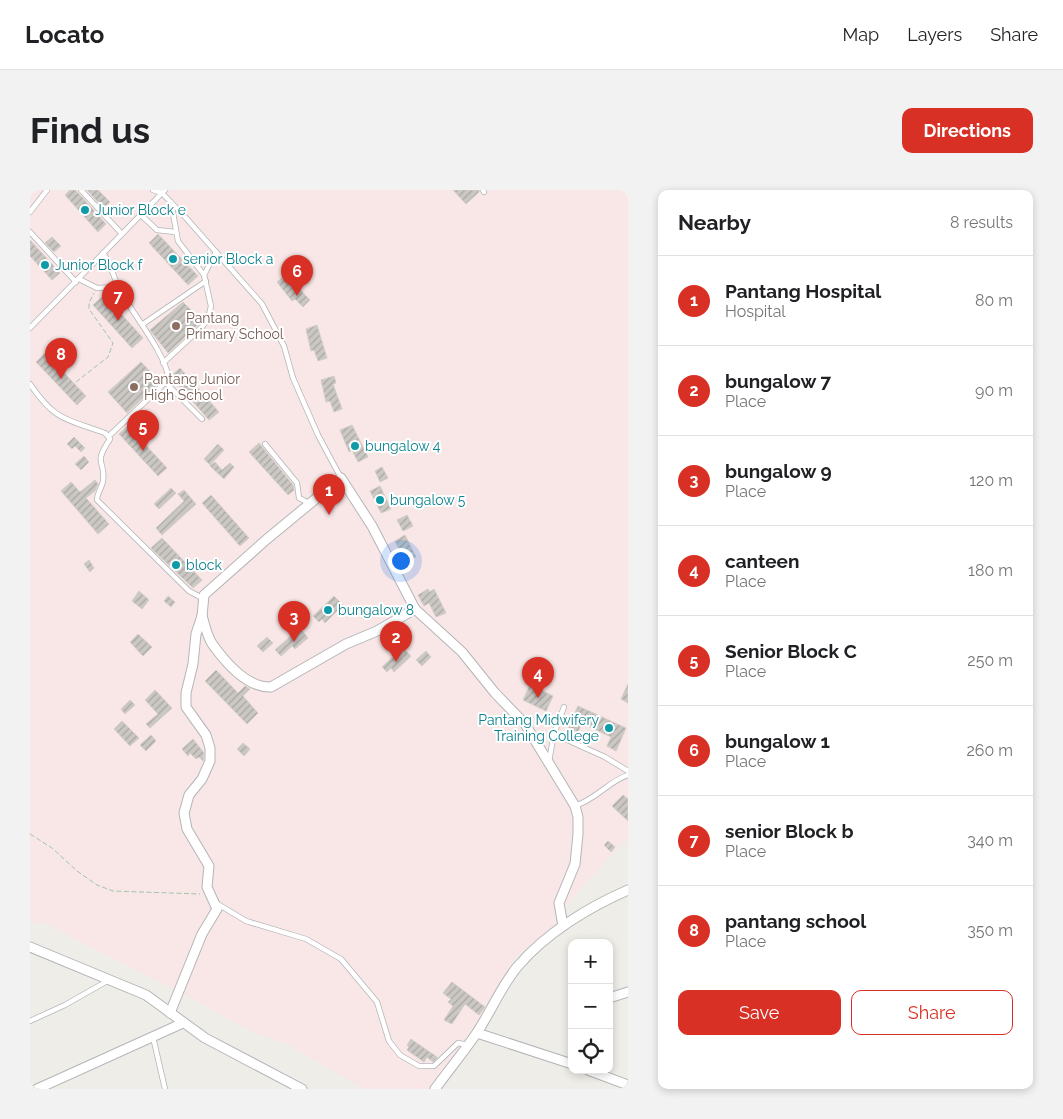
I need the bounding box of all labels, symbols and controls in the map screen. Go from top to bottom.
text: Locato [25,20,104,49]
text: Map [843,24,879,45]
text: Layers [907,24,962,45]
text: Share [990,24,1038,45]
button: Directions [902,108,1033,153]
text: Find us [30,110,150,151]
place label: Junior Block e [95,202,186,218]
marker: Junior Block e [79,204,91,216]
text: Nearby [678,210,751,235]
text: 8 results [950,213,1013,232]
place label: senior Block a [183,251,273,267]
marker: senior Block a [167,253,179,265]
pin: 6 [281,255,313,296]
place label: Junior Block f [55,257,144,273]
marker: Junior Block f [39,259,51,271]
pin: 7 [102,280,134,321]
text: Pantang Hospital [725,280,881,302]
text: 1 [690,291,698,310]
text: 80 m [975,291,1013,310]
text: Hospital [725,302,786,321]
place label: Pantang Primary School [186,310,284,342]
marker: Pantang Primary School [170,320,182,332]
pin: 8 [45,338,77,379]
text: bungalow 7 [725,370,831,392]
place label: Pantang Junior High School [144,371,240,403]
marker: Pantang Junior High School [128,381,140,393]
text: 2 [689,381,699,400]
text: 90 m [975,381,1013,400]
text: Place [725,392,766,411]
pin: 5 [127,410,159,451]
place label: bungalow 4 [365,438,441,454]
marker: bungalow 4 [349,440,361,452]
text: bungalow 9 [725,460,832,482]
text: 3 [690,471,698,490]
text: 120 m [969,471,1013,490]
pin: 1 [313,474,345,515]
text: Place [725,482,766,501]
place label: bungalow 5 [390,492,466,508]
marker: bungalow 5 [374,494,386,506]
your location [388,548,414,574]
text: canteen [725,550,799,572]
place label: block [186,557,222,573]
marker: block [170,559,182,571]
text: 4 [689,561,699,580]
text: 180 m [968,561,1013,580]
text: Place [725,572,766,591]
pin: 3 [278,601,310,642]
place label: bungalow 8 [338,602,414,618]
marker: bungalow 8 [322,604,334,616]
pin: 2 [380,621,412,662]
text: Senior Block C [725,640,857,662]
text: 5 [690,651,698,670]
text: 250 m [967,651,1013,670]
pin: 4 [522,657,554,698]
text: Place [725,662,766,681]
place label: Pantang Midwifery Training College [478,712,599,744]
marker: Pantang Midwifery Training College [603,722,615,734]
text: bungalow 1 [725,730,830,752]
text: 6 [689,741,699,760]
text: 260 m [966,741,1013,760]
text: Place [725,752,766,771]
text: senior Block b [725,820,854,842]
text: 7 [690,831,698,850]
text: 340 m [967,831,1013,850]
text: Place [725,842,766,861]
text: pantang school [725,910,866,932]
text: 8 [689,921,699,940]
text: 350 m [967,921,1013,940]
text: Place [725,932,766,951]
map controls [568,939,613,1074]
button: + [568,939,613,984]
button: − [568,984,613,1029]
button: Save [678,990,841,1035]
button: Share [851,990,1013,1035]
button: locate [568,1029,613,1074]

